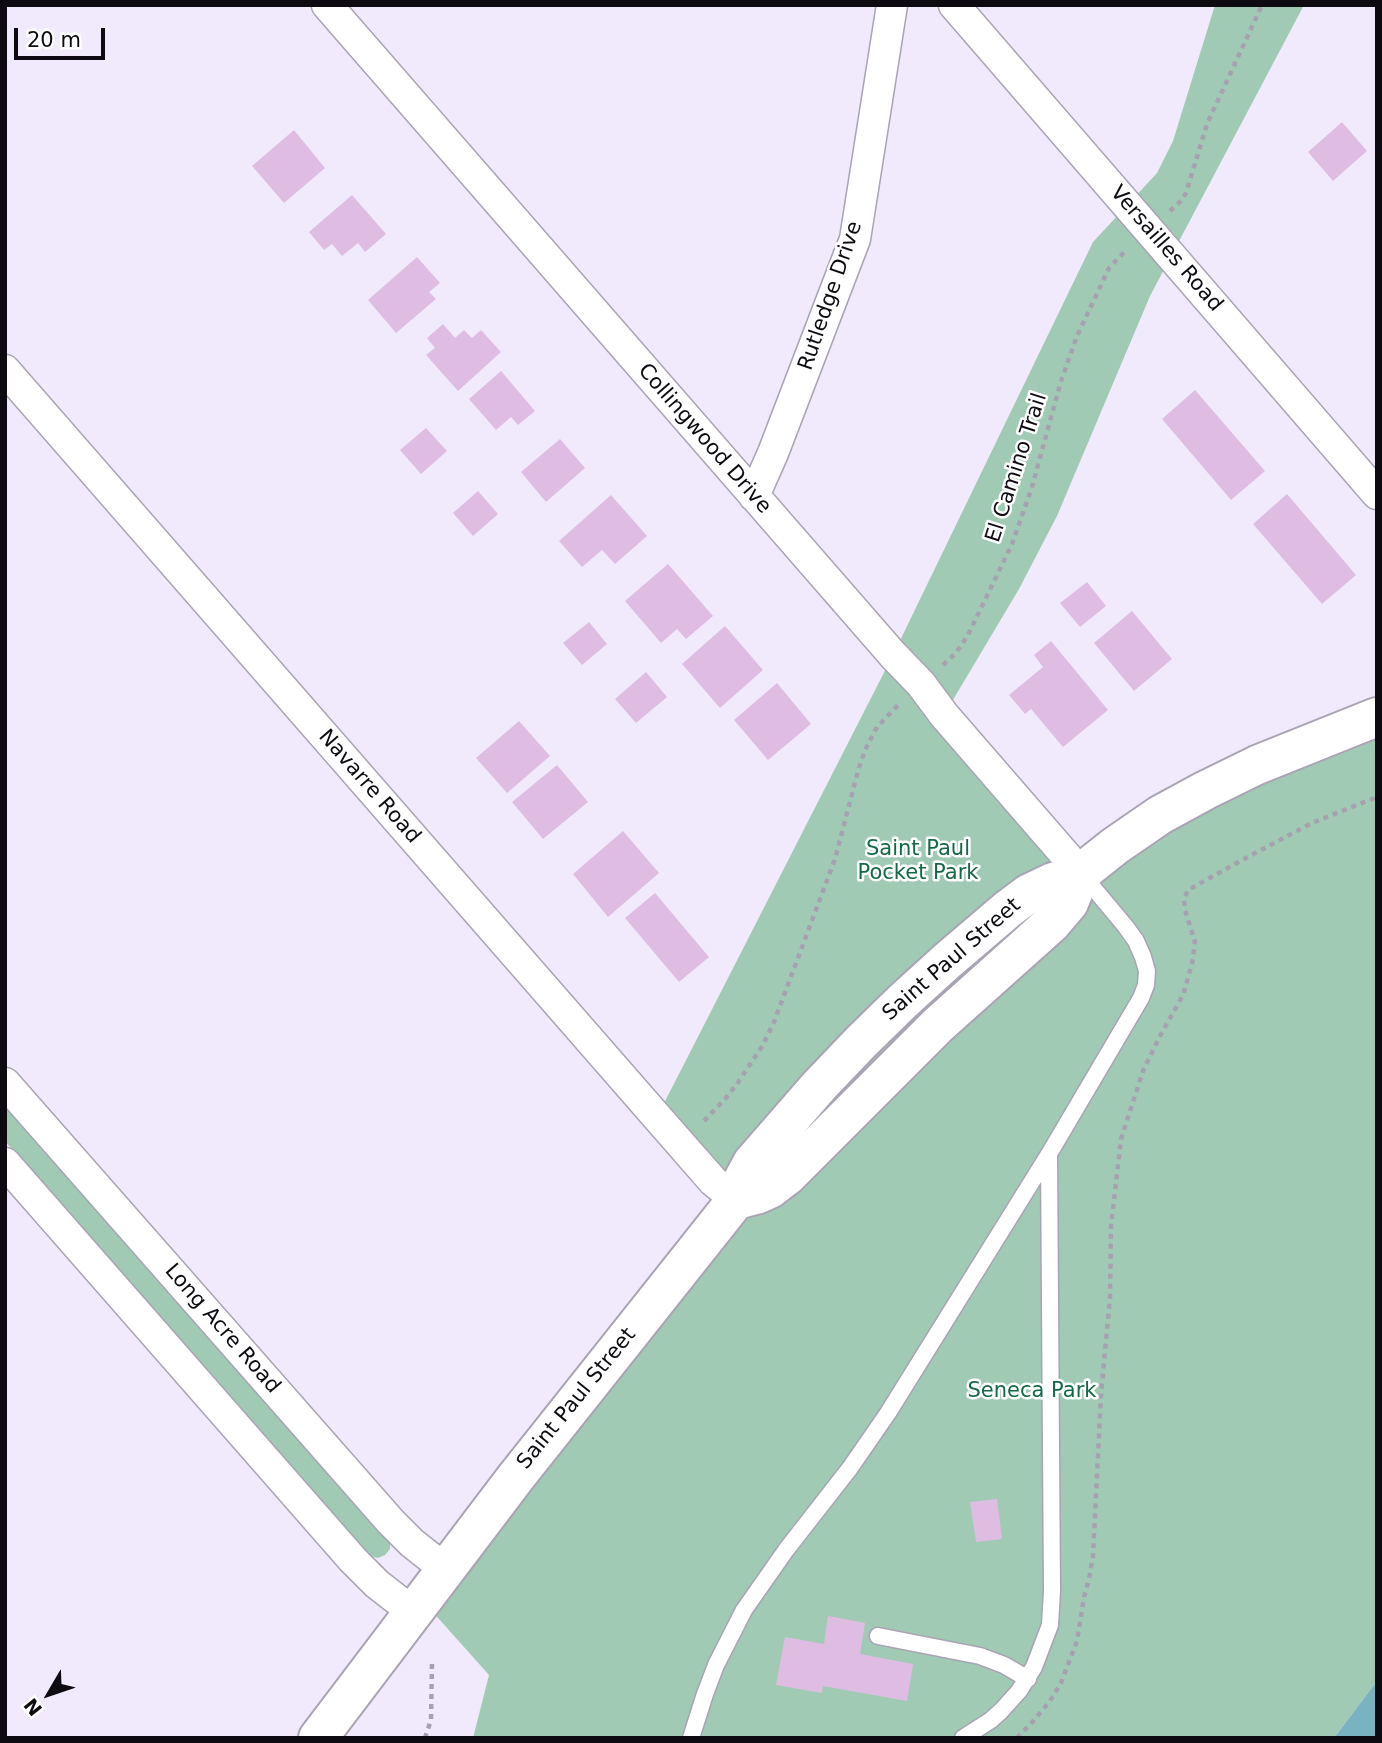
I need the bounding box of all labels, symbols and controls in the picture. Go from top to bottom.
scale bar [18,14,108,58]
text: 20 m [27,28,81,52]
street label: Versailles Road [1104,181,1228,317]
street label: Rutledge Drive [794,218,868,374]
street label: Collingwood Drive [632,359,776,519]
street label: El Camino Trail [981,390,1053,546]
street label: Navarre Road [313,725,425,849]
park label: Saint Paul Pocket Park [858,837,978,887]
street label: Saint Paul Street [878,893,1026,1027]
street label: Long Acre Road [159,1259,285,1399]
street label: Saint Paul Street [512,1323,642,1475]
park label: Seneca Park [968,1379,1096,1405]
north arrow [14,1659,84,1729]
text: N [19,1694,46,1720]

